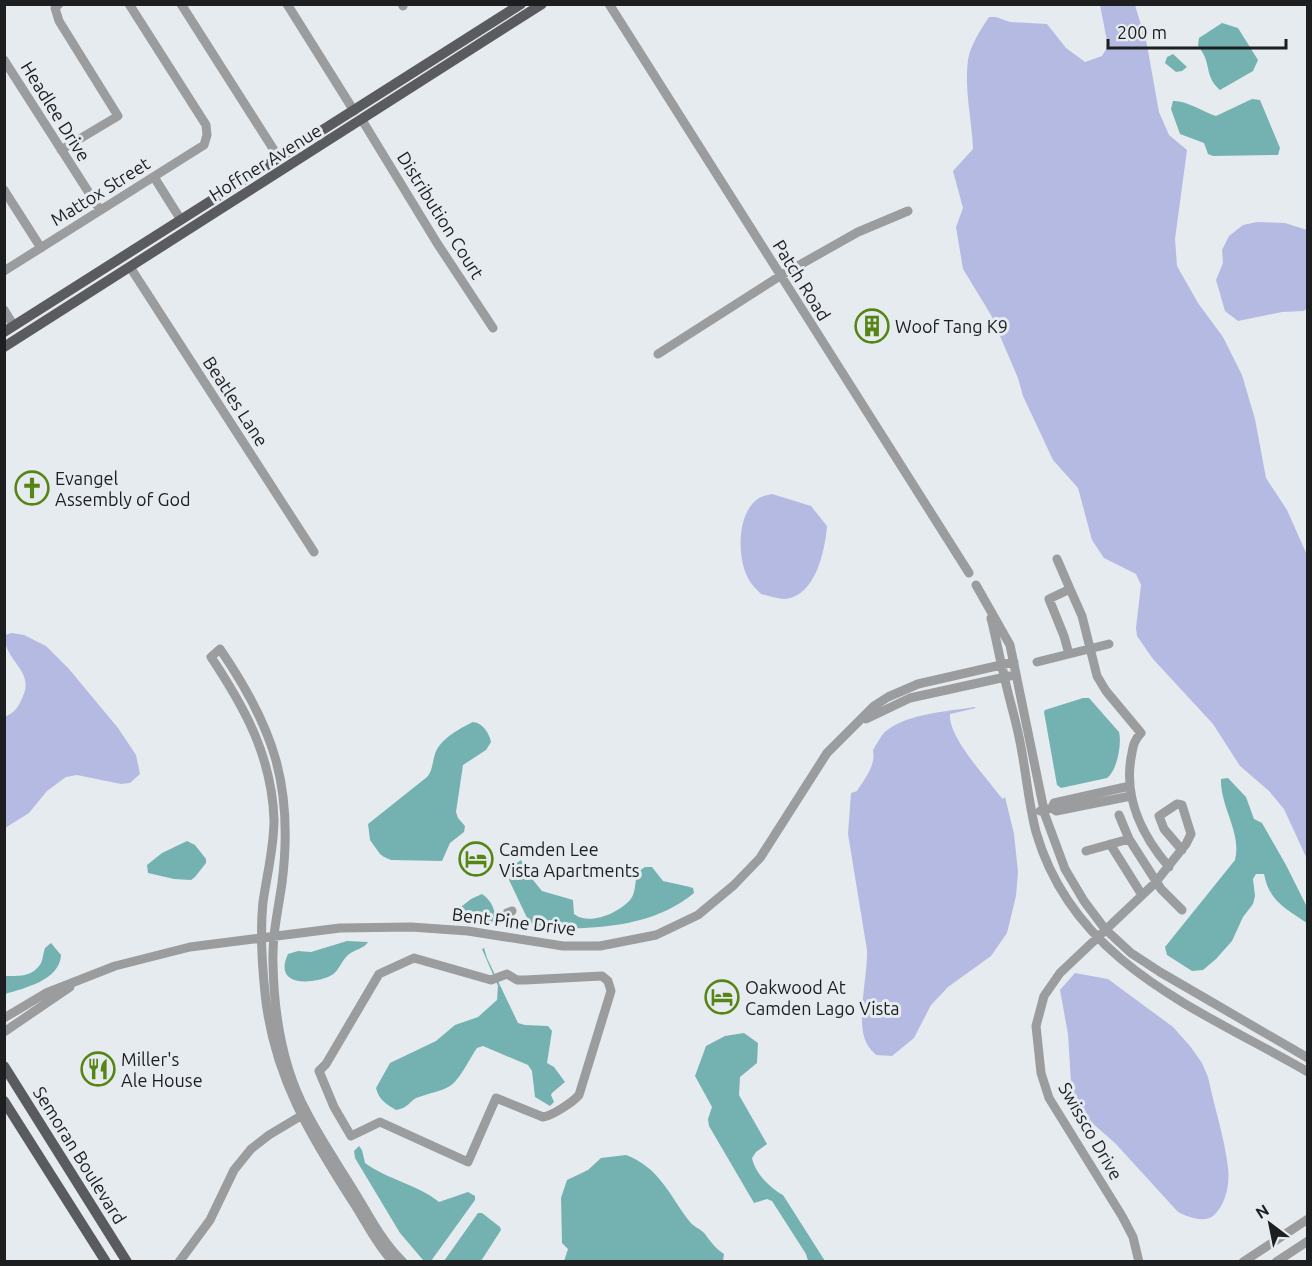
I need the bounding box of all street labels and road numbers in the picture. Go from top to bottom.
street label: Headlee Drive [17,58,95,164]
street label: Hoffner Avenue [205,119,325,205]
street label: Distribution Court [394,148,488,282]
street label: Mattox Street [47,153,153,229]
street label: Patch Road [769,236,835,324]
street label: Beatles Lane [200,352,272,450]
street label: Bent Pine Drive [451,903,577,939]
street label: Swissco Drive [1055,1079,1127,1183]
street label: Semoran Boulevard [30,1083,130,1227]

